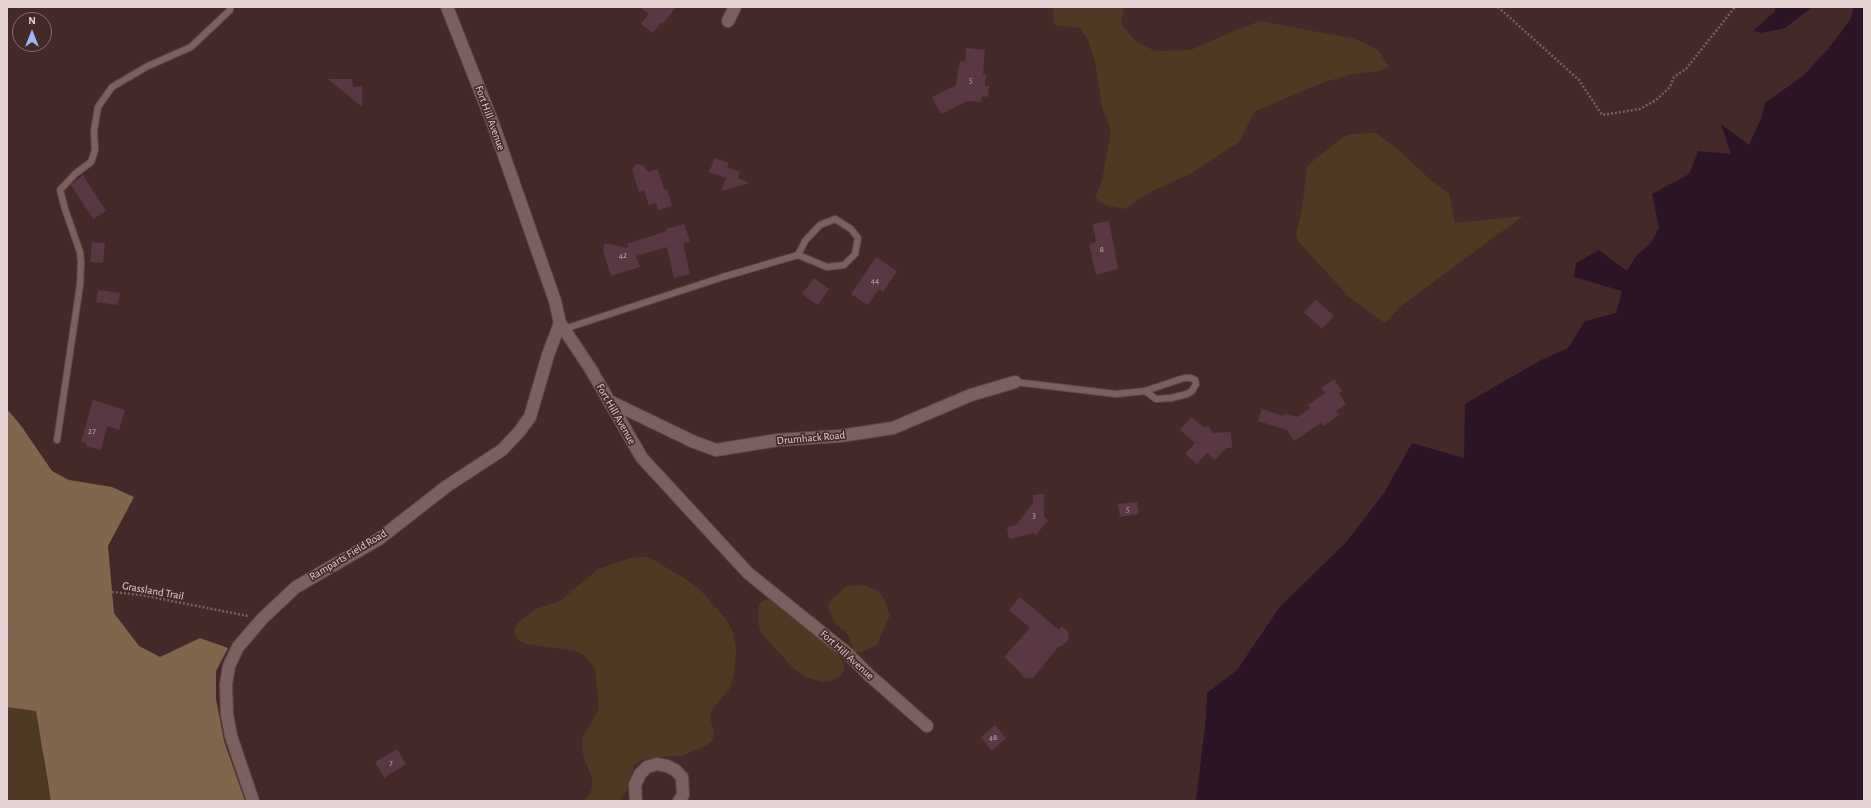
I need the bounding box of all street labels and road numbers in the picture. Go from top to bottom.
street label: Fort Hill Avenue [472,84,508,152]
street label: Fort Hill Avenue [593,381,639,447]
street label: Drumhack Road [776,428,846,448]
street label: Ramparts Field Road [307,527,389,583]
street label: Grassland Trail [121,579,185,603]
street label: Fort Hill Avenue [817,627,877,683]

